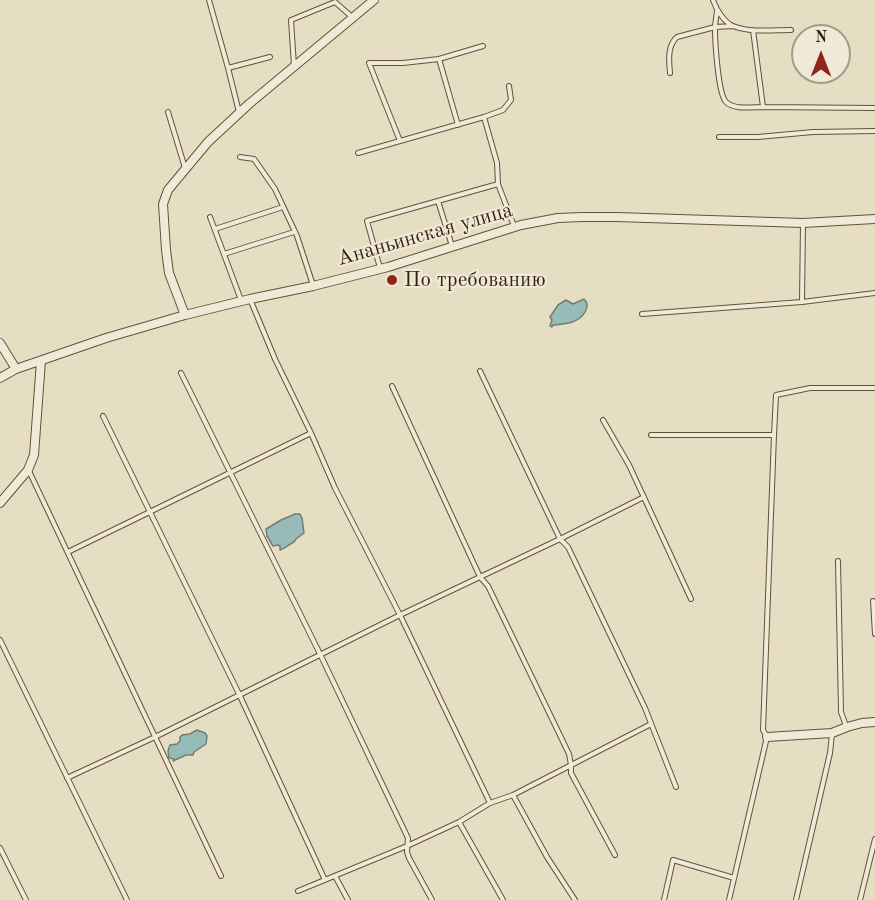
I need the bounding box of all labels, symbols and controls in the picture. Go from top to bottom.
north arrow [791,24,851,84]
text: N [815,30,827,46]
street label: Ананьинская улица [334,198,516,272]
place label: По требованию [404,267,545,293]
marker: По требованию [385,273,399,287]

